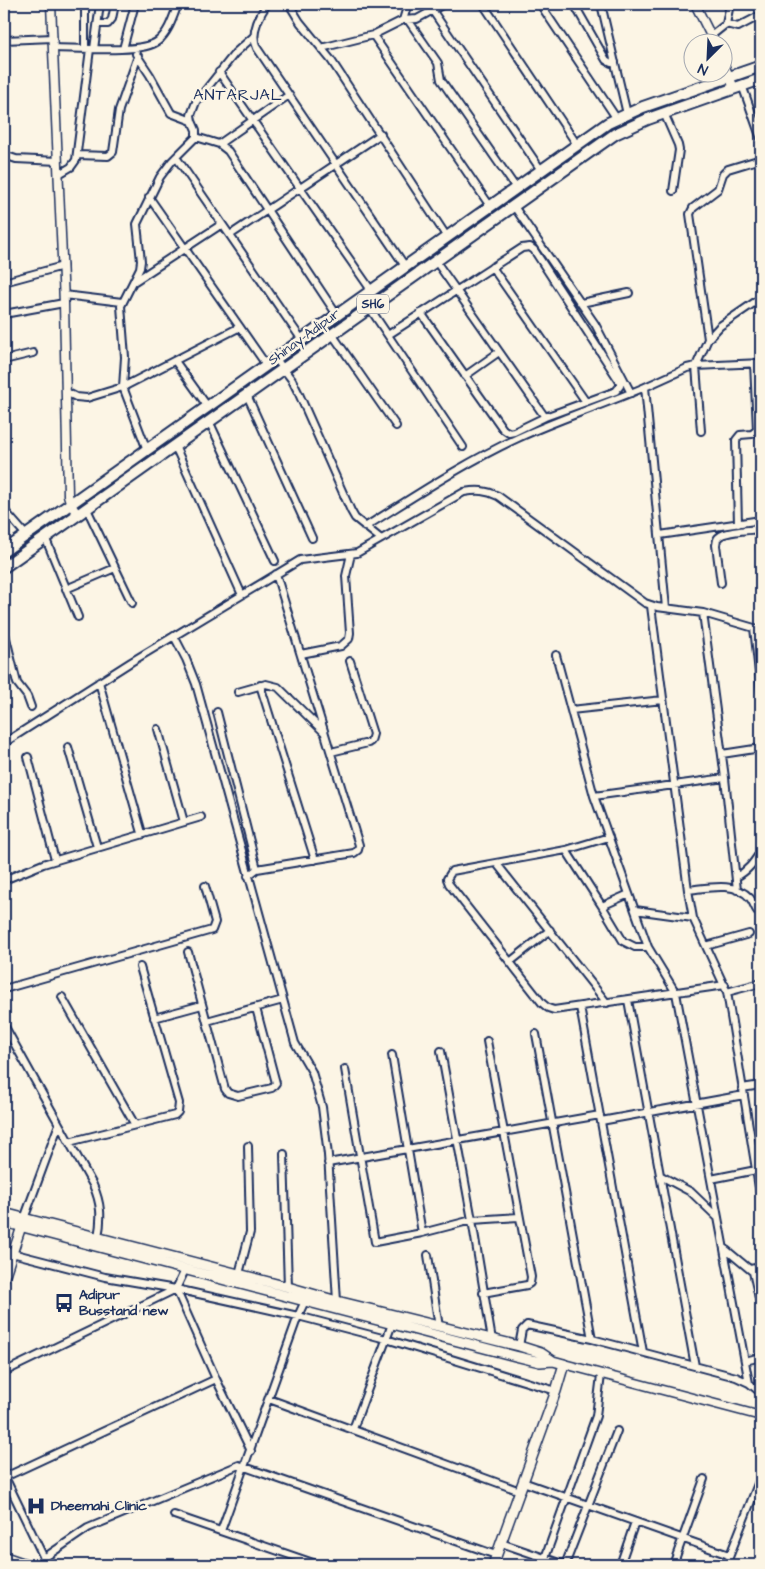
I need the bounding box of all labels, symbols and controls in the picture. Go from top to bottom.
north arrow [682,32,732,82]
text: N [695,58,711,80]
district label: ANTARJAL [193,84,283,106]
road number: SH6 [357,294,389,314]
street label: Shinay-Adipur [264,304,345,370]
place label: Adipur Busstand new [79,1285,169,1321]
bus stop icon: Adipur Busstand new [53,1292,75,1314]
hospital icon: Dheemahi Clinic [25,1495,47,1517]
place label: Dheemahi Clinic [51,1496,147,1516]

